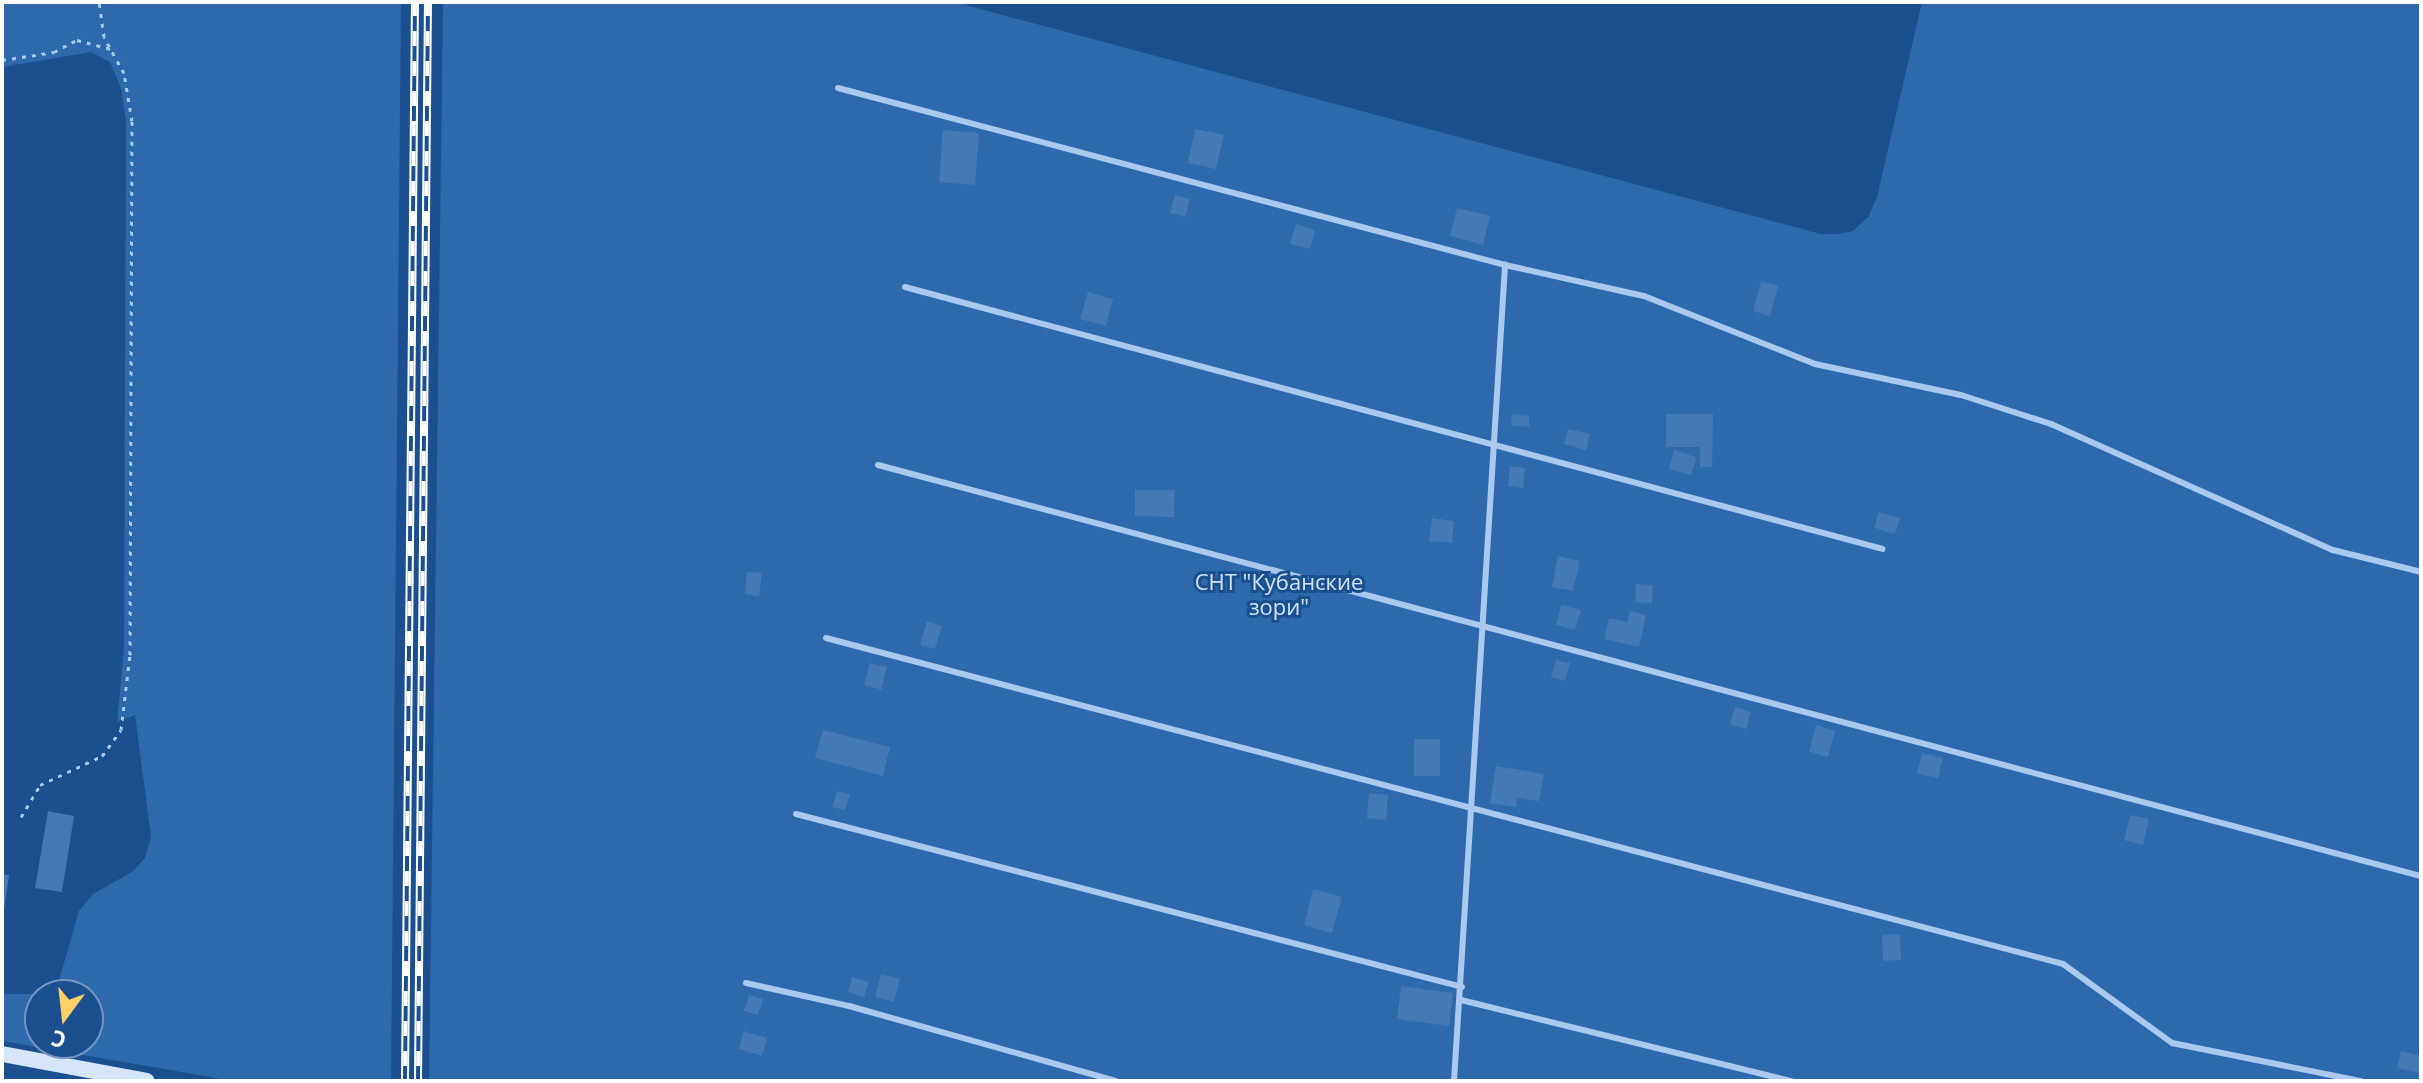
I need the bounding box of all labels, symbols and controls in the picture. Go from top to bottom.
park label: СНТ "Кубанские зори" [1195,568,1363,620]
north arrow [24,979,104,1059]
text: С [48,1024,69,1057]

